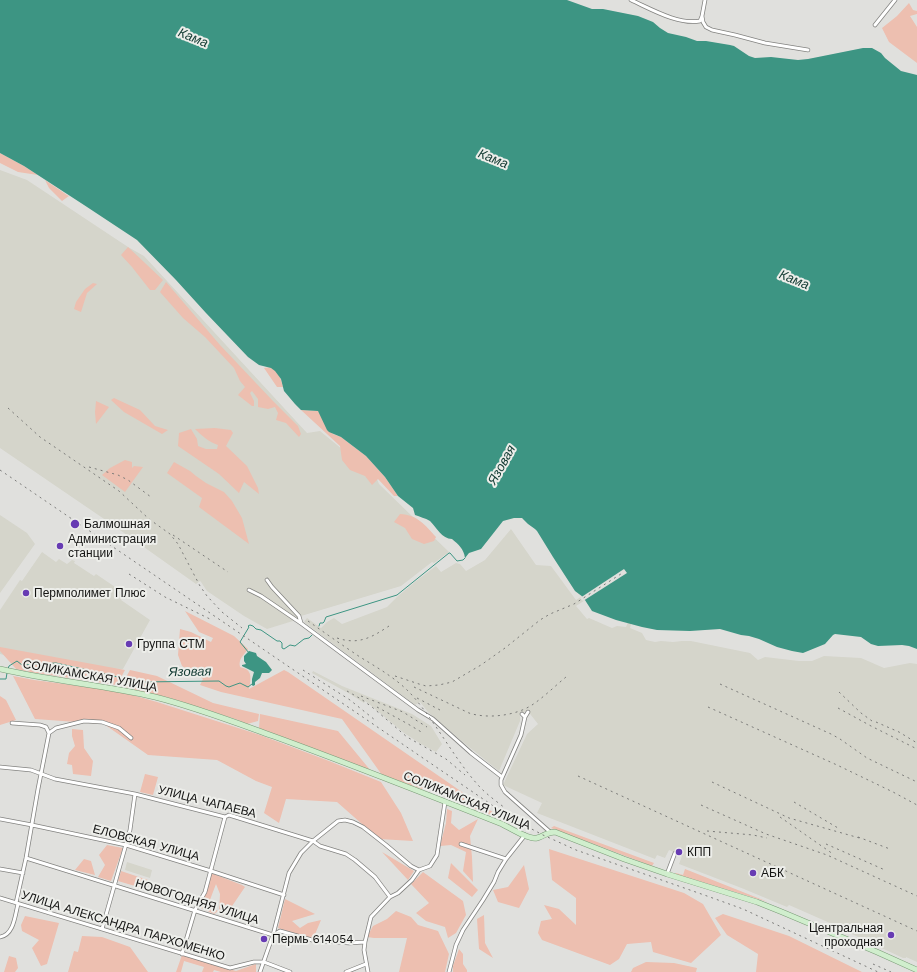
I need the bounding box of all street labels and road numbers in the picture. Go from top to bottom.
street label: СОЛИКАМСКАЯ УЛИЦА [22,657,158,695]
street label: СОЛИКАМСКАЯ УЛИЦА [401,769,533,833]
street label: УЛИЦА ЧАПАЕВА [156,783,258,821]
street label: ЕЛОВСКАЯ УЛИЦА [91,822,201,864]
street label: НОВОГОДНЯЯ УЛИЦА [133,876,261,928]
street label: УЛИЦА АЛЕКСАНДРА ПАРХОМЕНКО [19,888,227,964]

